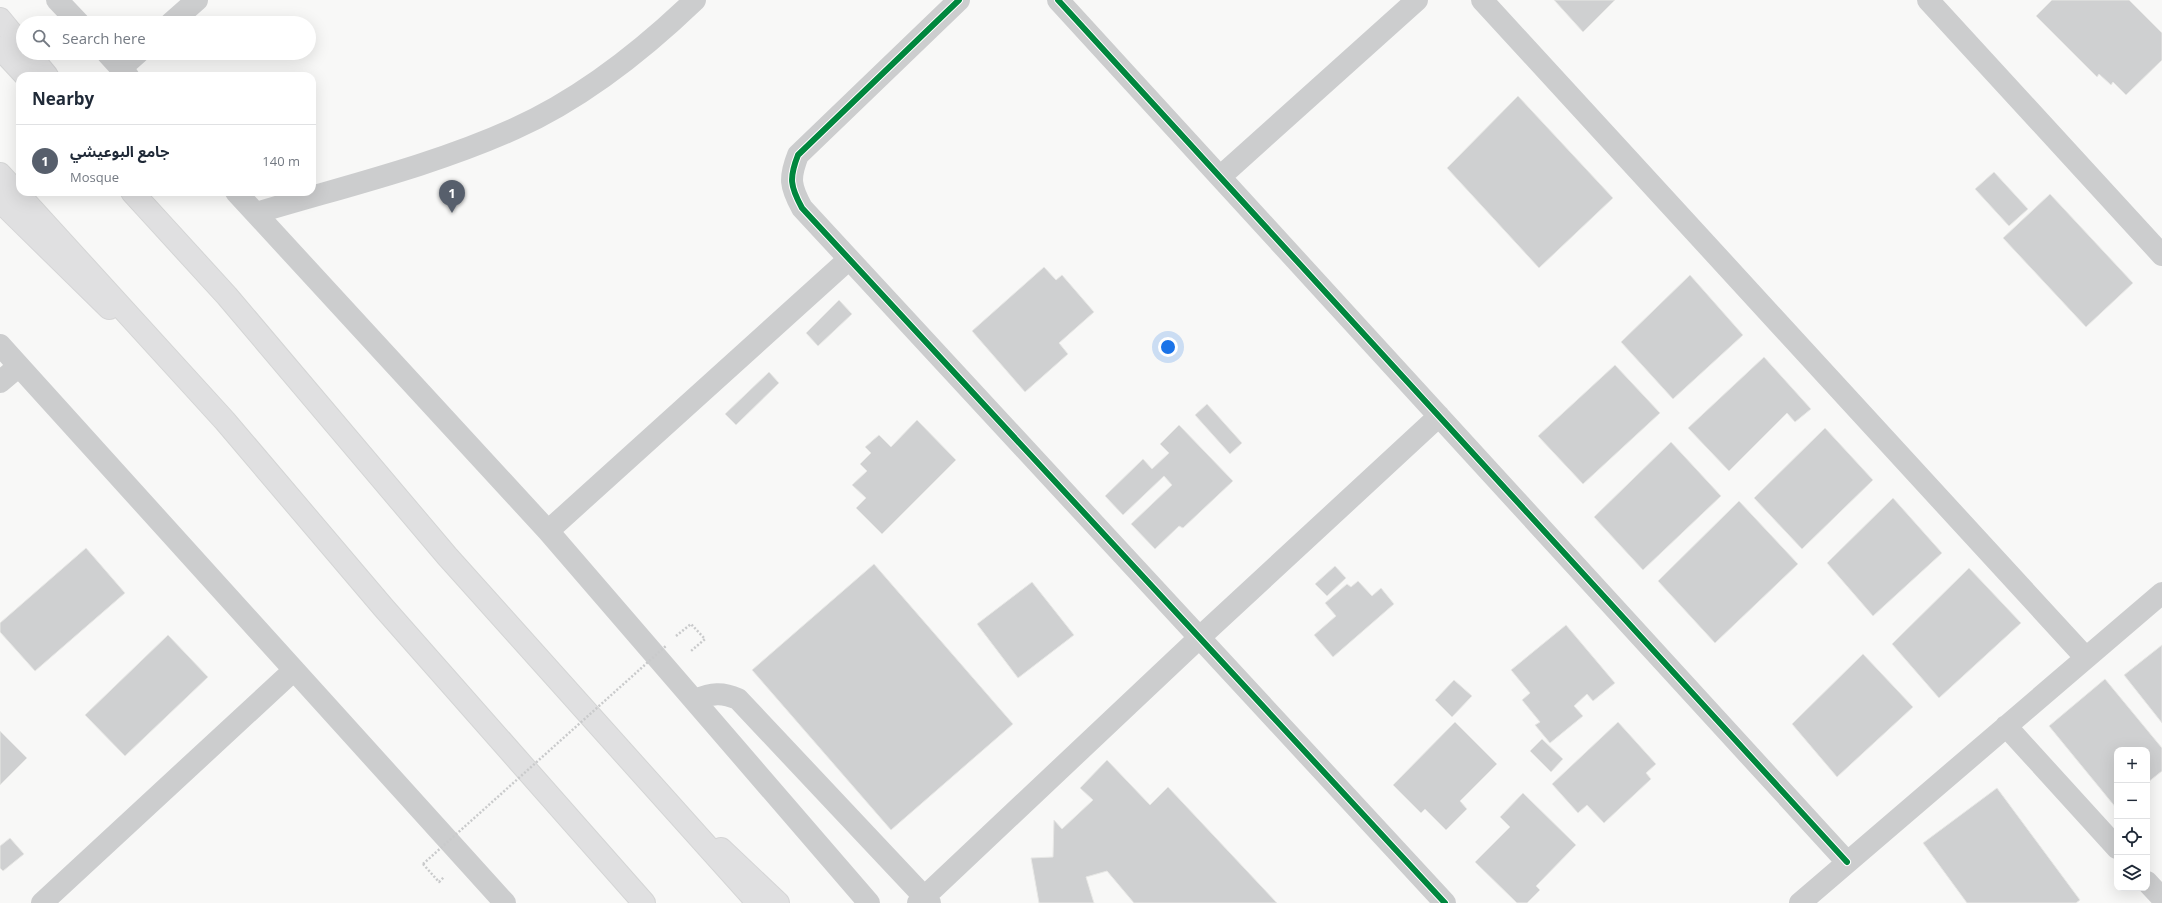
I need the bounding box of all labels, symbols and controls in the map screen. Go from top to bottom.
search box [16,16,316,60]
icon: search [30,27,52,49]
text: Search here [62,28,146,48]
text: Nearby [32,87,94,110]
text: جامع البوعيشي [70,141,169,161]
text: 1 [41,152,49,170]
text: 140 m [262,152,300,170]
text: Mosque [70,168,119,186]
pin: 1 [439,180,465,213]
your location [1158,337,1178,357]
map controls [2114,747,2150,891]
button: + [2114,747,2150,783]
button: − [2114,783,2150,819]
button: locate [2114,819,2150,855]
button: layers [2114,855,2150,891]

